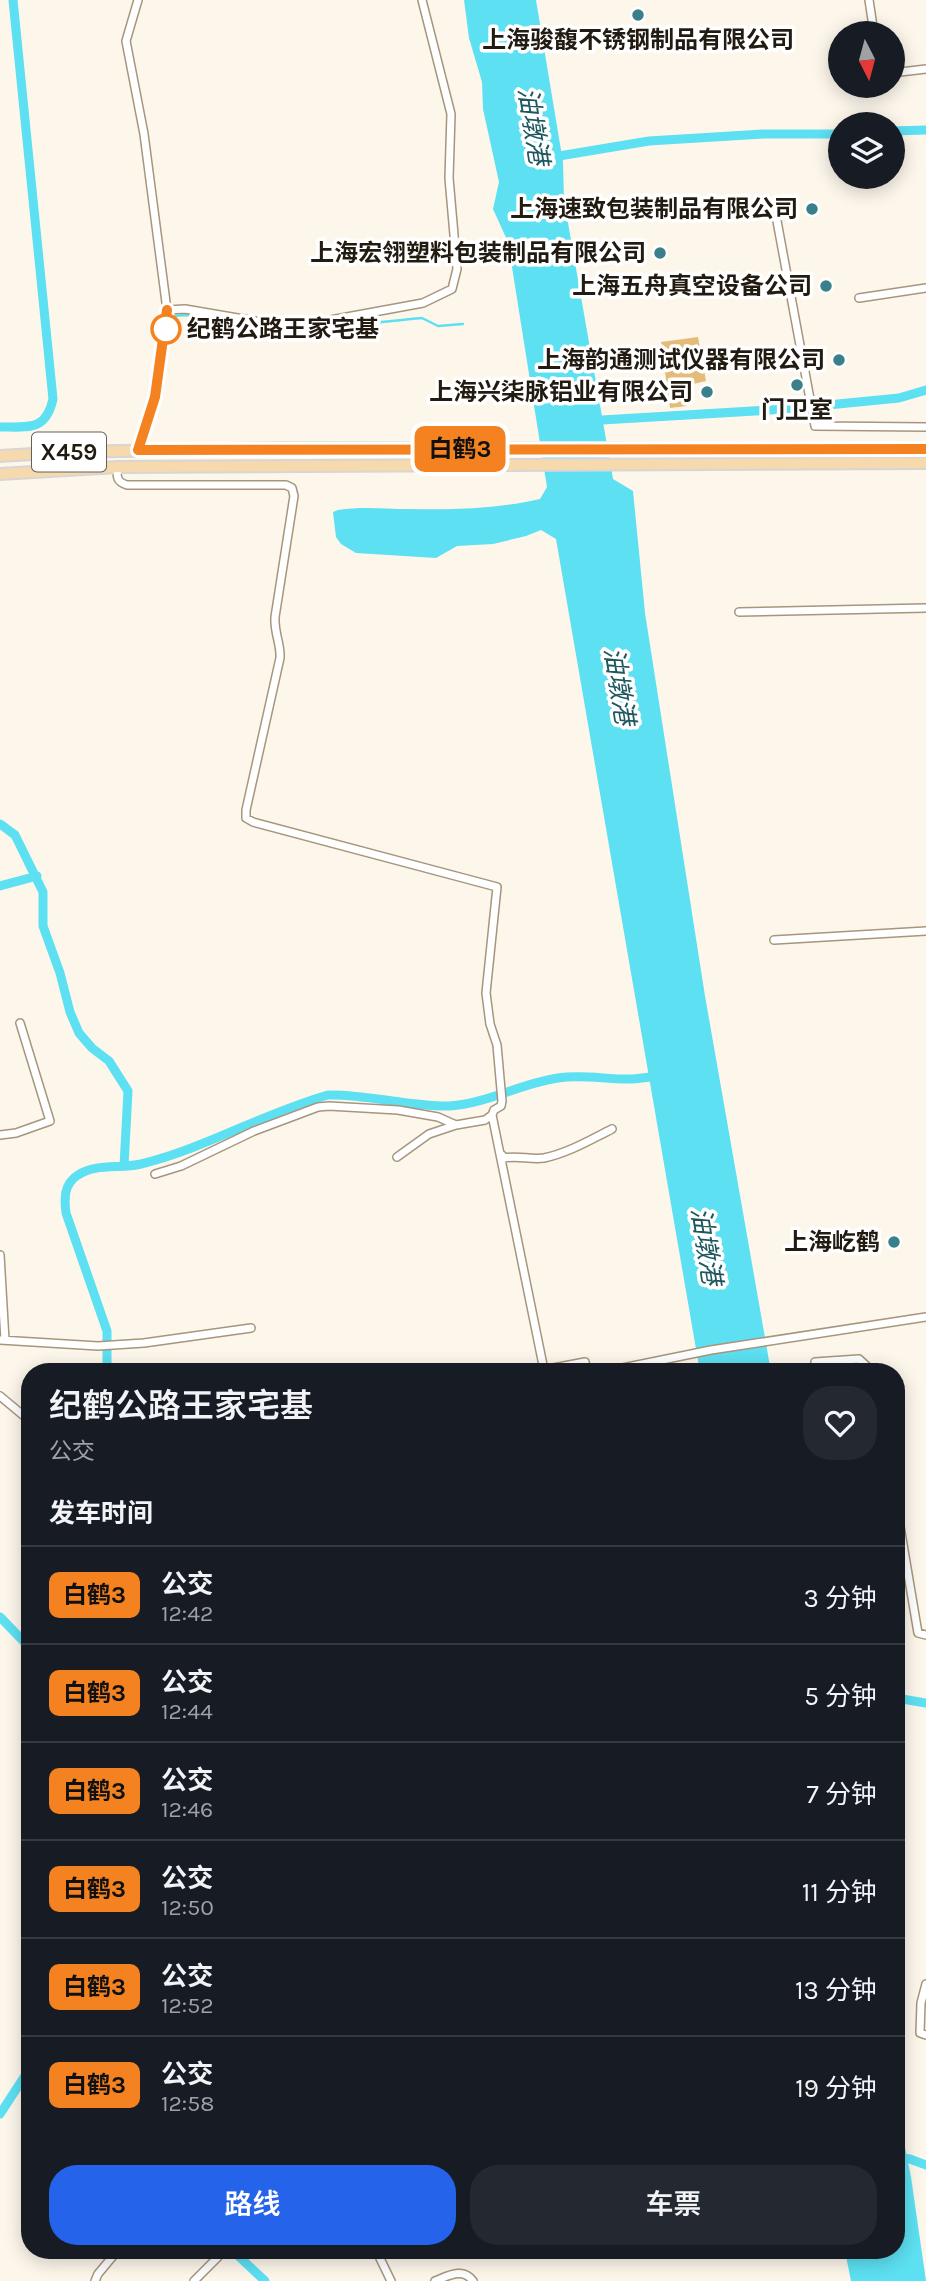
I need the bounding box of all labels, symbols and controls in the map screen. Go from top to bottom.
marker: 上海骏馥不锈钢制品有限公司 [630,7,646,23]
north arrow [828,21,905,98]
map controls [828,21,905,189]
place label: 上海骏馥不锈钢制品有限公司 [482,26,794,54]
water label: 油墩港 [512,85,555,171]
button: layers [828,112,905,189]
place label: 上海速致包装制品有限公司 [510,195,798,223]
marker: 上海速致包装制品有限公司 [804,201,820,217]
place label: 上海宏翎塑料包装制品有限公司 [310,239,646,267]
marker: 上海宏翎塑料包装制品有限公司 [652,245,668,261]
place label: 上海五舟真空设备公司 [572,272,812,300]
marker: 上海五舟真空设备公司 [818,278,834,294]
marker: 纪鹤公路王家宅基 [151,314,181,344]
place label: 纪鹤公路王家宅基 [187,315,379,343]
place label: 上海韵通测试仪器有限公司 [537,346,825,374]
marker: 上海韵通测试仪器有限公司 [831,352,847,368]
marker: 门卫室 [789,377,805,393]
place label: 上海兴柒脉铝业有限公司 [429,378,693,406]
marker: 上海兴柒脉铝业有限公司 [699,384,715,400]
place label: 门卫室 [761,396,833,424]
line badge: 白鹤3 [420,426,500,472]
road number: X459 [32,432,106,472]
text: 白鹤3 [429,435,491,463]
water label: 油墩港 [598,645,641,731]
water label: 油墩港 [685,1205,728,1291]
place label: 上海屹鹤 [784,1228,880,1256]
marker: 上海屹鹤 [886,1234,902,1250]
button: heart [803,1386,877,1460]
text: 纪鹤公路王家宅基 [49,1387,313,1425]
text: 公交 [49,1438,95,1465]
text: 发车时间 [49,1498,153,1529]
text: 公交 [161,1569,213,1600]
text: 白鹤3 [63,1581,126,1609]
text: 3 分钟 [803,1583,877,1614]
text: 12:42 [161,1600,213,1627]
text: 公交 [161,1667,213,1698]
text: 白鹤3 [63,1679,126,1707]
text: 5 分钟 [804,1681,877,1712]
text: 12:44 [161,1698,213,1725]
text: 公交 [161,1765,213,1796]
text: 白鹤3 [63,1777,126,1805]
text: 7 分钟 [807,1779,877,1810]
text: 12:46 [161,1796,213,1823]
text: 公交 [161,1863,213,1894]
text: 白鹤3 [63,1875,126,1903]
text: 11 分钟 [802,1877,877,1908]
text: 12:50 [161,1894,214,1921]
text: 公交 [161,1961,213,1992]
text: 白鹤3 [63,1973,126,2001]
text: 13 分钟 [795,1975,877,2006]
text: 12:52 [161,1992,213,2019]
text: 公交 [161,2059,213,2090]
text: 白鹤3 [63,2071,126,2099]
text: 19 分钟 [795,2073,877,2104]
text: 12:58 [161,2090,214,2117]
button: 路线 [49,2165,456,2245]
button: 车票 [470,2165,877,2245]

